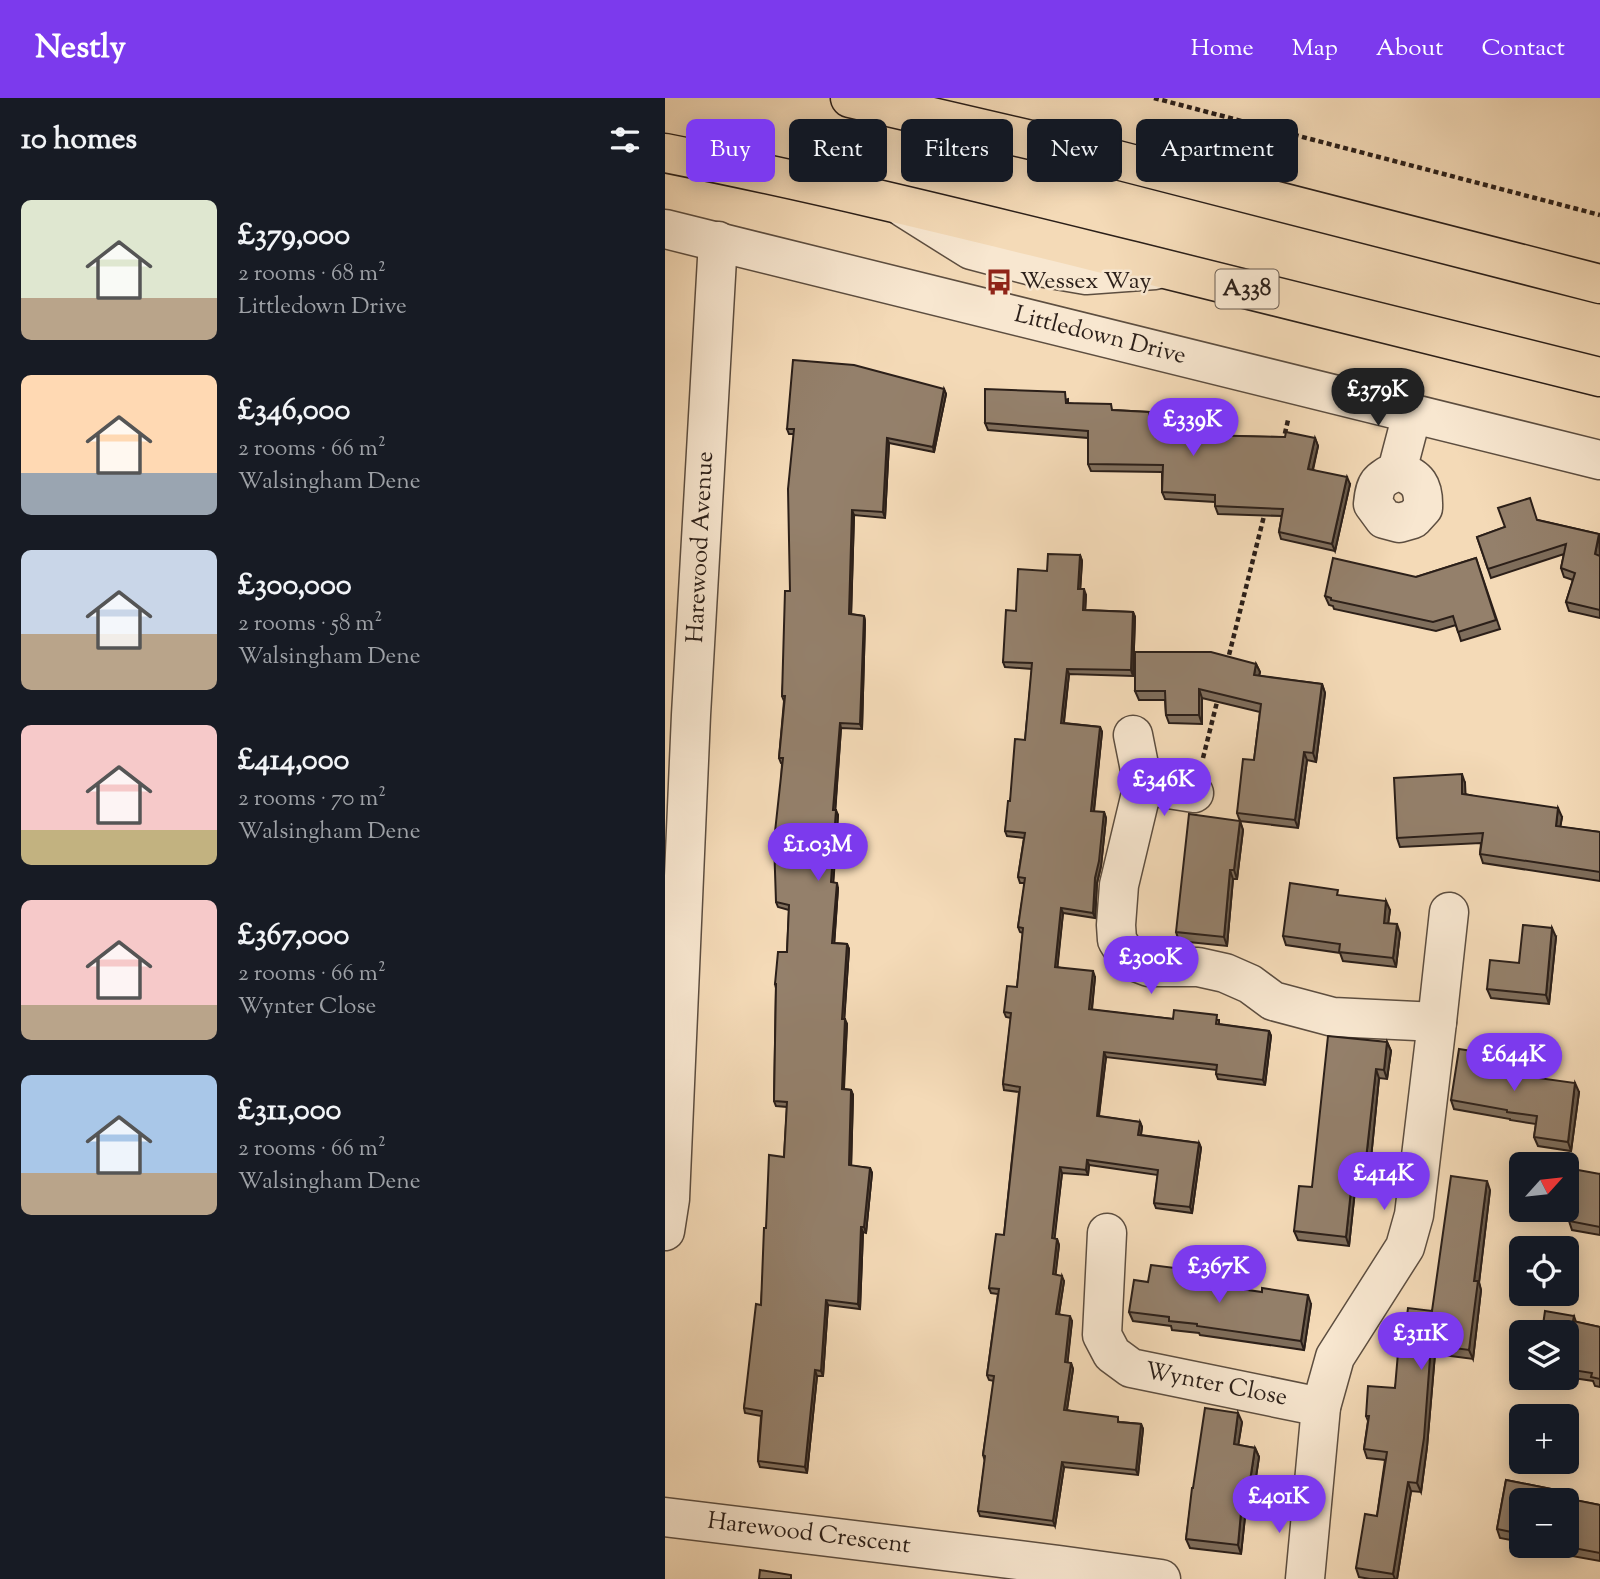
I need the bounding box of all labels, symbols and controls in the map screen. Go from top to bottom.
text: Nestly [35,25,126,73]
text: Home [1191,32,1254,66]
text: Map [1292,32,1338,66]
text: About [1376,32,1443,66]
text: Contact [1481,32,1565,66]
text: 10 homes [21,119,137,162]
chip: Buy [686,119,775,182]
chip: Rent [789,119,887,182]
chip: Filters [901,119,1013,182]
chip: New [1027,119,1122,182]
chip: Apartment [1136,119,1298,182]
icon: filters [606,121,644,159]
text: £379,000 [238,215,350,258]
icon: home [77,228,161,312]
text: 2 rooms · 68 m² [238,258,386,291]
place label: Wessex Way [1020,265,1152,299]
bus stop icon: Wessex Way [984,267,1014,297]
road number: A338 [1215,270,1279,308]
text: Littledown Drive [238,291,407,324]
street label: Littledown Drive [1011,298,1189,374]
pin: £379K [1329,368,1427,428]
text: £379K [1347,374,1409,407]
text: £346,000 [238,390,350,433]
pin: £339K [1144,398,1242,458]
icon: home [77,403,161,487]
text: £339K [1163,404,1223,437]
text: 2 rooms · 66 m² [238,433,386,466]
street label: Harewood Avenue [679,450,723,644]
text: Walsingham Dene [238,466,420,499]
text: £300,000 [238,565,352,608]
icon: home [77,578,161,662]
text: 2 rooms · 58 m² [238,608,382,641]
text: Walsingham Dene [238,641,420,674]
text: £414,000 [238,740,349,783]
icon: home [77,753,161,837]
pin: £346K [1115,758,1213,818]
text: £346K [1133,764,1195,797]
text: 2 rooms · 70 m² [238,783,386,816]
text: Walsingham Dene [238,816,420,849]
pin: £1.03M [761,824,875,883]
text: £1.03M [784,829,852,862]
text: £367,000 [238,915,349,958]
icon: home [77,928,161,1012]
pin: £300K [1102,936,1200,996]
text: £300K [1120,942,1182,975]
text: 2 rooms · 66 m² [238,958,386,991]
text: Wynter Close [238,991,376,1024]
pin: £644K [1465,1034,1563,1093]
text: £644K [1482,1039,1546,1072]
text: £311,000 [238,1090,341,1133]
icon: home [77,1103,161,1187]
text: 2 rooms · 66 m² [238,1133,386,1166]
pin: £414K [1335,1152,1433,1212]
north arrow [1509,1152,1579,1222]
map controls [1509,1152,1579,1558]
text: £414K [1354,1158,1414,1191]
text: Walsingham Dene [238,1166,420,1199]
button: locate [1509,1236,1579,1306]
pin: £367K [1170,1246,1268,1305]
text: £367K [1188,1251,1250,1284]
pin: £311K [1372,1312,1470,1372]
text: £311K [1394,1318,1448,1351]
button: layers [1509,1320,1579,1390]
street label: Wynter Close [1142,1355,1290,1415]
button: + [1509,1404,1579,1474]
pin: £401K [1230,1476,1328,1535]
text: £401K [1249,1481,1309,1514]
button: − [1509,1488,1579,1558]
street label: Harewood Crescent [705,1505,913,1563]

